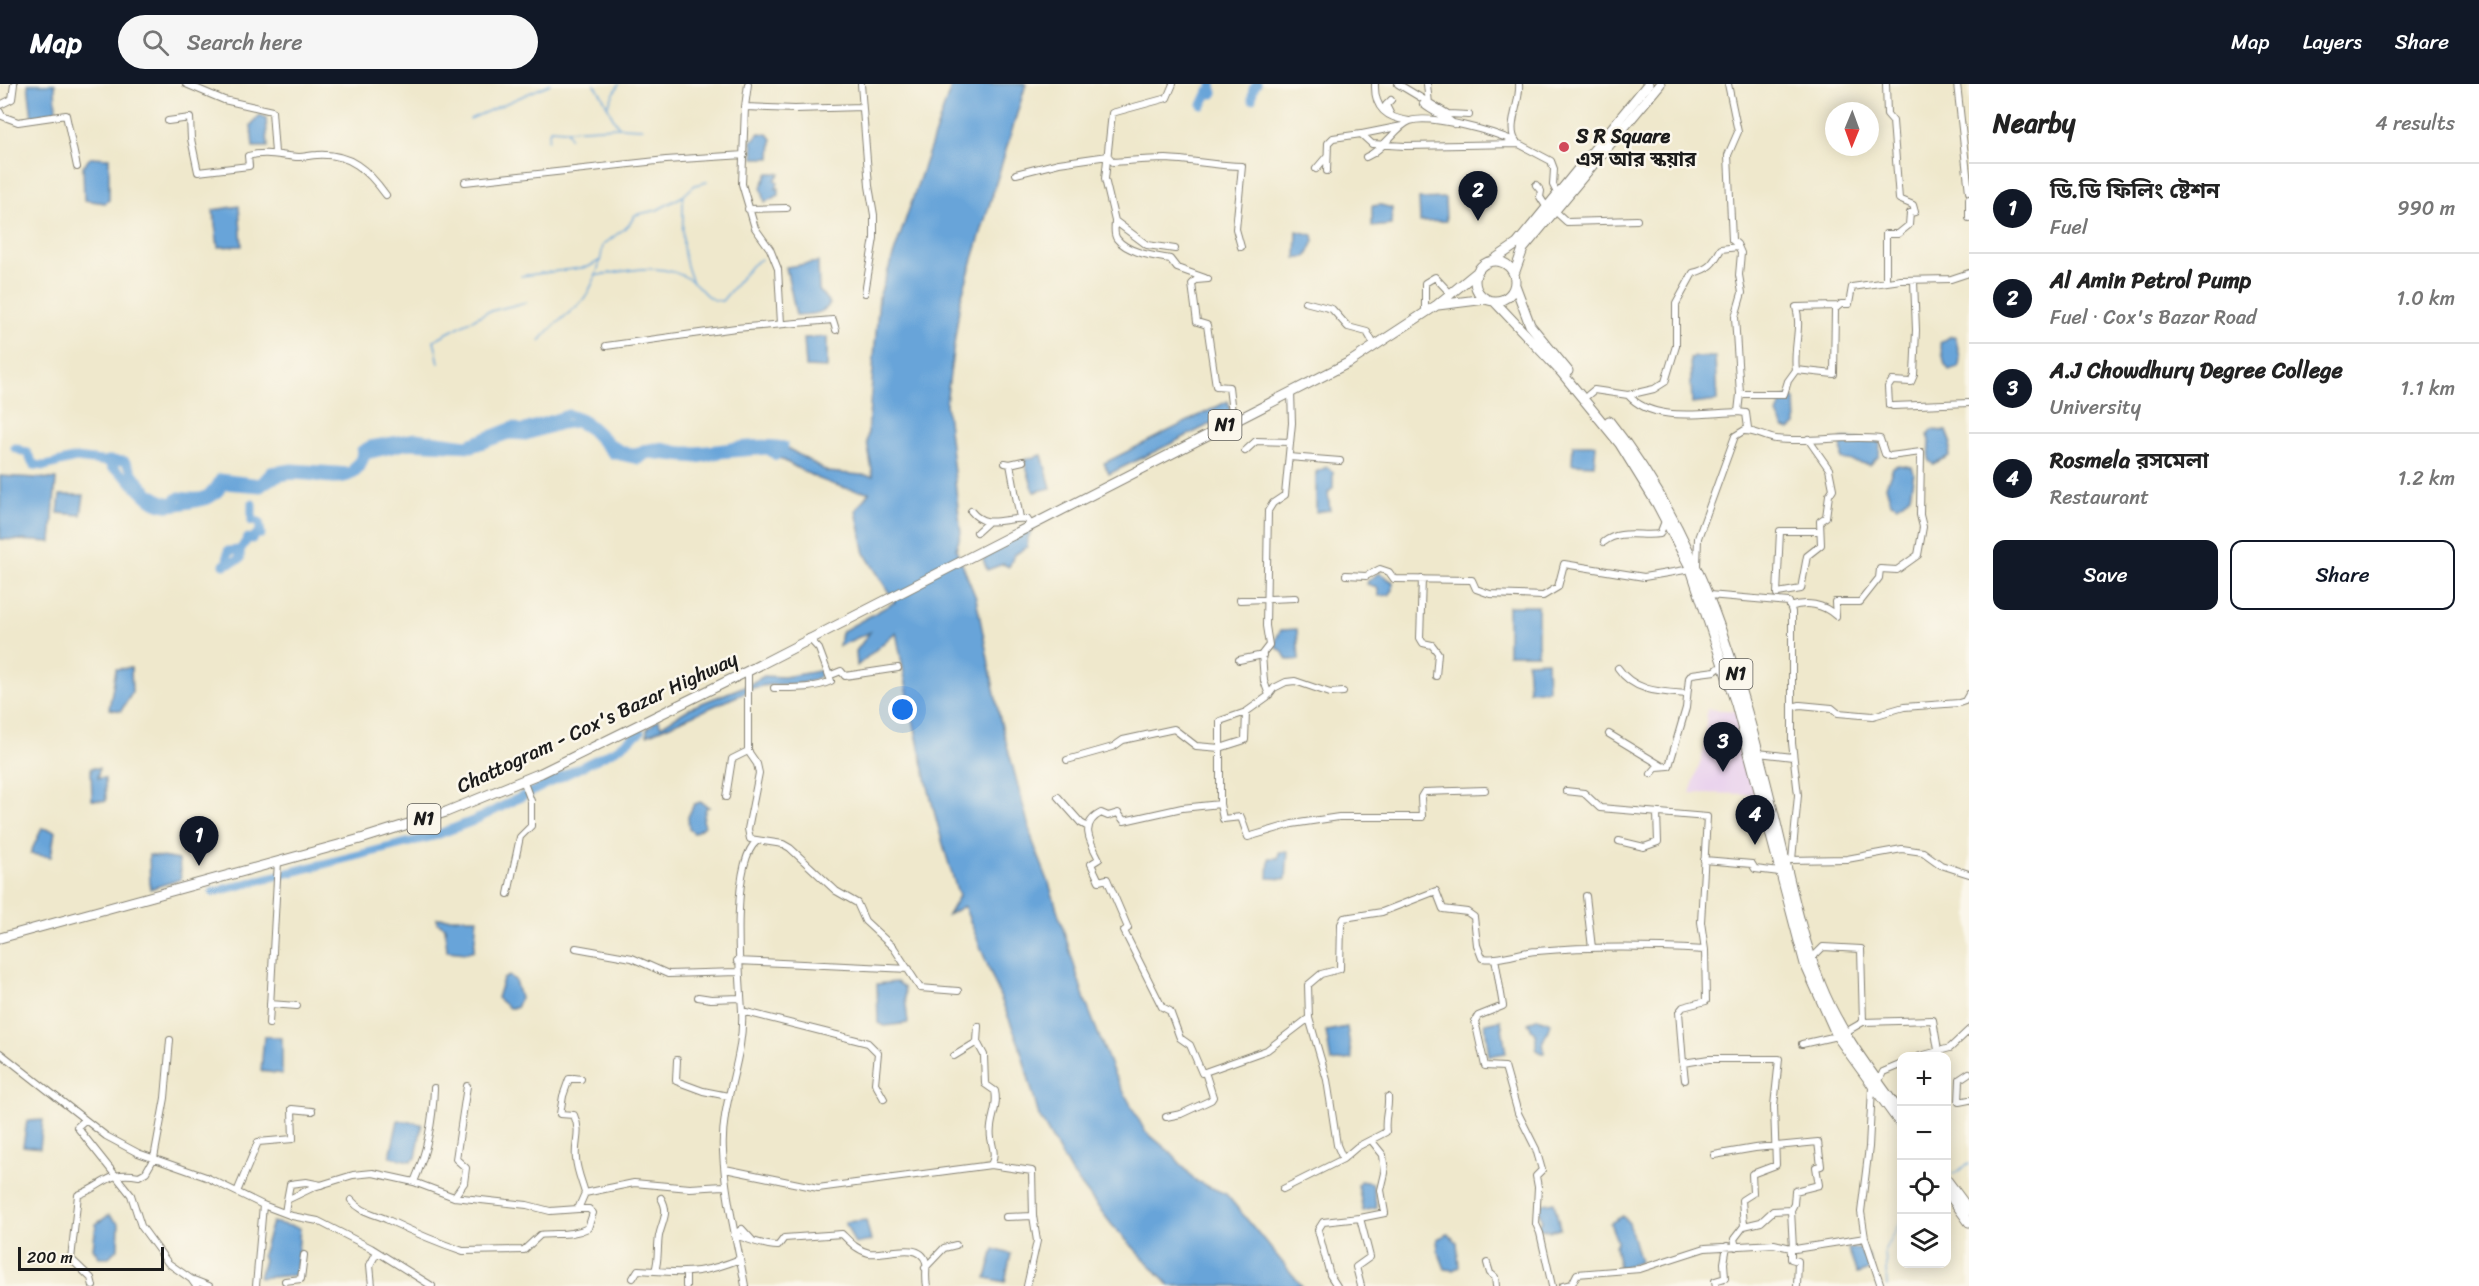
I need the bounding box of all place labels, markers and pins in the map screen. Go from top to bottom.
place label: S R Square এস আর স্কয়ার [1575,119,1697,177]
marker: S R Square এস আর স্কয়ার [1557,140,1571,154]
pin: 2 [1458,172,1498,221]
pin: 3 [1704,722,1742,772]
pin: 4 [1736,796,1774,845]
pin: 1 [180,816,218,866]

